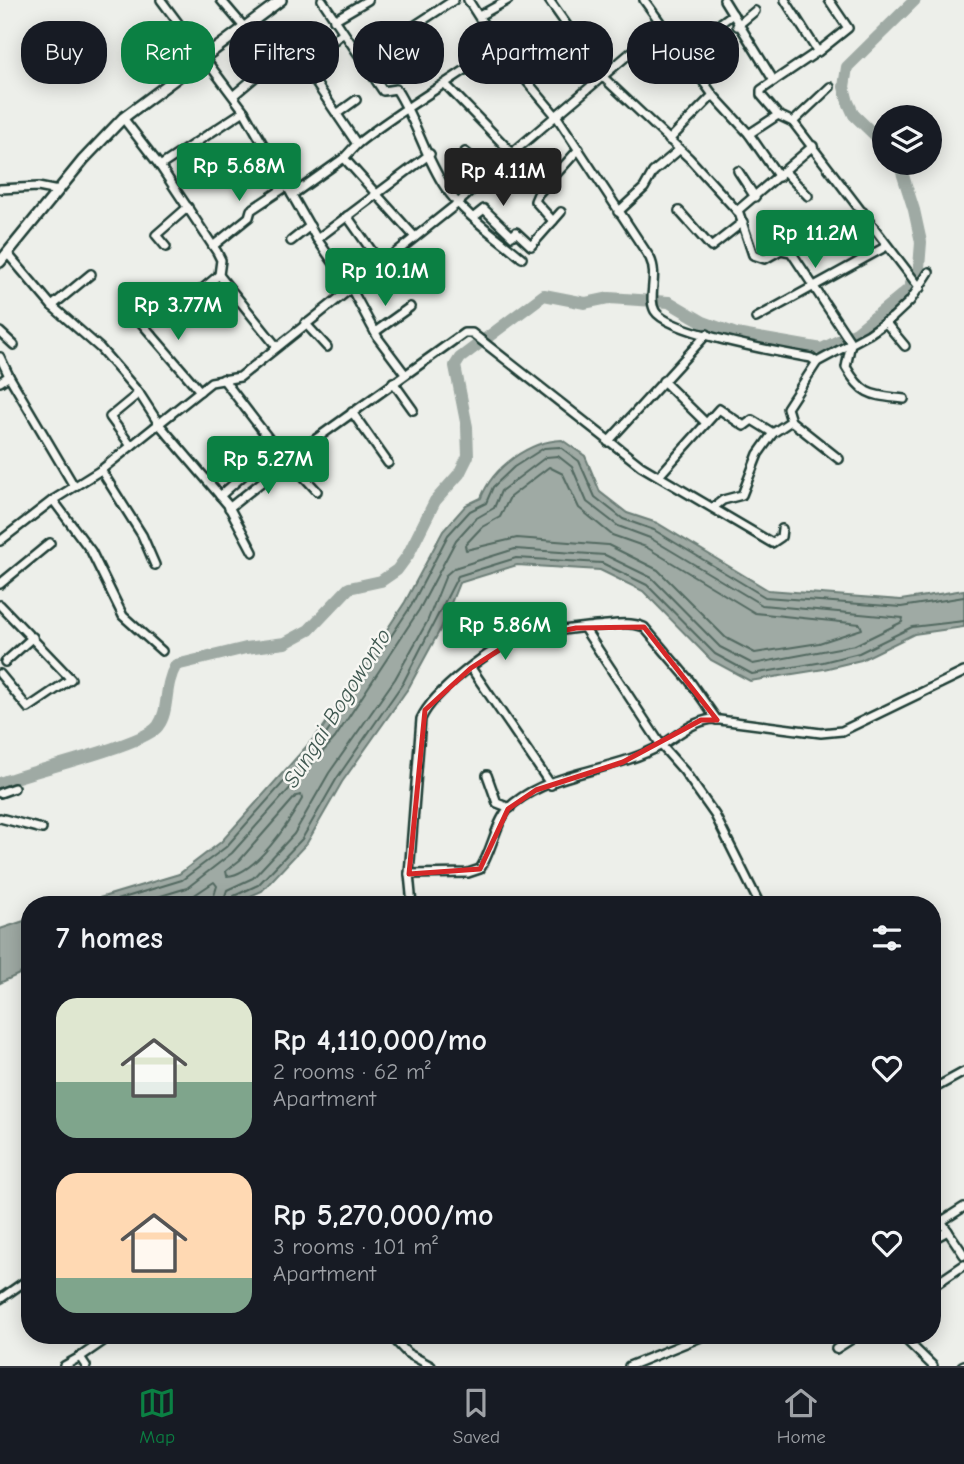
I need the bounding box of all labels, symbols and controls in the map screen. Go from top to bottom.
chip: Buy [21,21,107,84]
chip: Rent [121,21,215,84]
chip: Filters [229,21,339,84]
chip: New [353,21,444,84]
chip: Apartment [458,21,613,84]
chip: House [627,21,739,84]
map controls [872,105,942,175]
button: layers [872,105,942,175]
pin: Rp 5.68M [167,144,311,203]
pin: Rp 4.11M [431,148,575,208]
text: Rp 5.68M [193,152,285,179]
text: Rp 4.11M [460,157,546,184]
pin: Rp 11.2M [743,210,887,270]
text: Rp 11.2M [772,219,858,246]
pin: Rp 10.1M [313,248,457,308]
text: Rp 10.1M [341,257,429,284]
pin: Rp 3.77M [106,282,250,342]
text: Rp 3.77M [134,291,222,318]
pin: Rp 5.27M [196,436,340,496]
text: Rp 5.27M [223,445,313,472]
pin: Rp 5.86M [433,602,577,662]
text: Rp 5.86M [459,611,551,638]
water label: Sungai Bogowonto [277,624,397,792]
icon: filters [868,919,906,957]
text: 7 homes [56,921,163,956]
text: Rp 4,110,000/mo [273,1023,487,1058]
icon: home [112,1026,196,1110]
icon: heart [868,1049,906,1087]
text: 2 rooms · 62 m² [273,1058,431,1085]
text: Apartment [273,1085,376,1112]
text: Rp 5,270,000/mo [273,1198,494,1233]
icon: home [112,1201,196,1285]
icon: heart [868,1224,906,1262]
text: 3 rooms · 101 m² [273,1233,438,1260]
text: Apartment [273,1260,376,1287]
tab: Map [138,1384,176,1448]
tab: Saved [453,1384,500,1448]
tab: Home [777,1384,826,1448]

